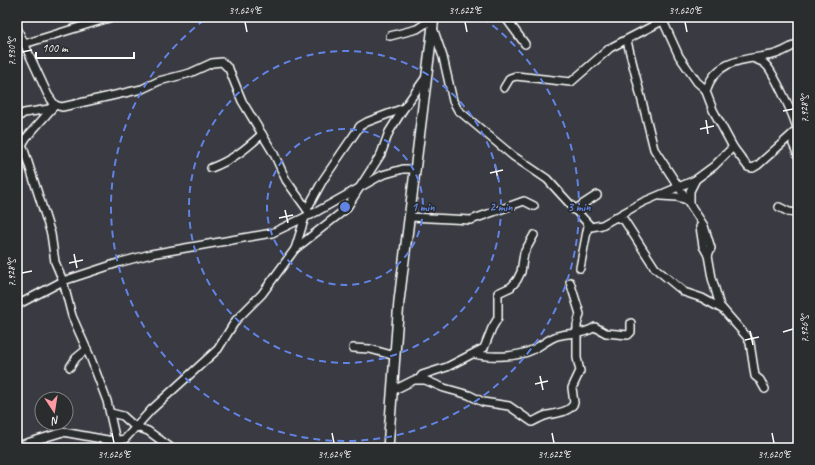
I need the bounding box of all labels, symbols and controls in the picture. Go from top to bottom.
text: 31.624°E [229,4,263,17]
text: 31.622°E [449,4,483,17]
text: 31.620°E [669,4,703,17]
scale bar [36,34,134,60]
text: 7.930°S [5,36,18,66]
text: 100 m [42,40,69,56]
text: 7.928°S [798,93,811,123]
text: 1 min [412,199,435,215]
text: 2 min [490,199,513,215]
text: 3 min [568,199,591,215]
centre of rings [338,200,352,214]
text: 7.928°S [5,257,18,287]
text: 7.926°S [798,313,811,343]
north arrow [34,391,74,431]
text: N [49,413,61,429]
text: 31.626°E [98,448,132,461]
text: 31.624°E [318,448,352,461]
text: 31.622°E [538,448,572,461]
text: 31.620°E [758,448,792,461]

